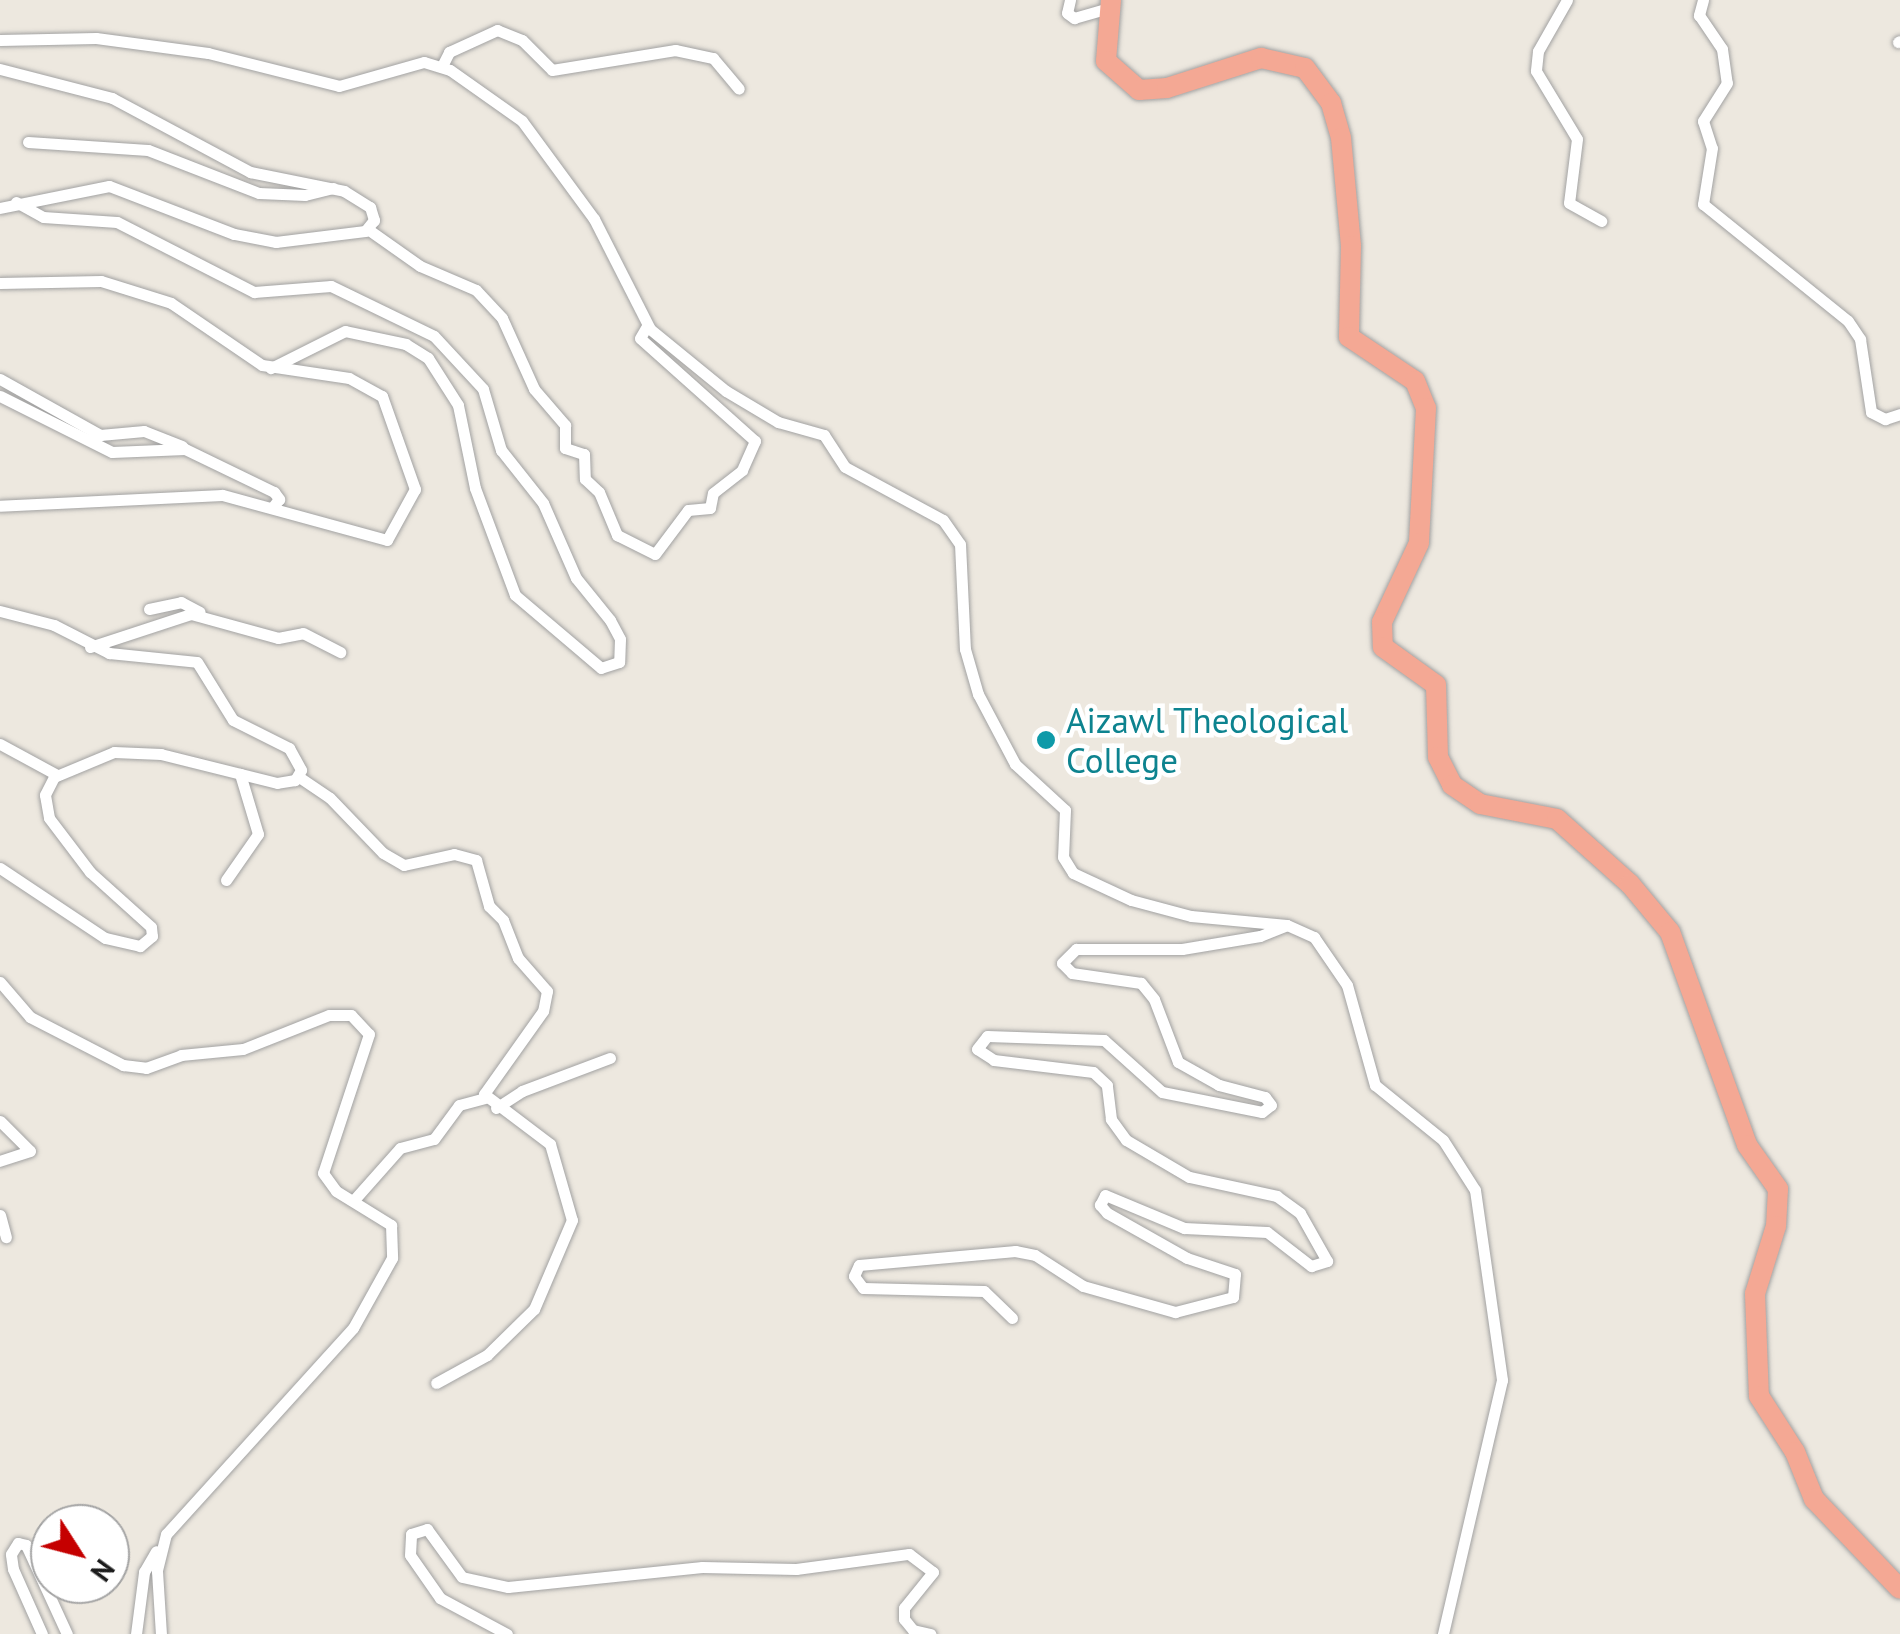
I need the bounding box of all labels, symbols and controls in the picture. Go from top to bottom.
place label: Aizawl Theological College [1066,699,1349,781]
marker: Aizawl Theological College [1035,729,1057,751]
north arrow [30,1504,130,1604]
text: N [83,1552,123,1589]

